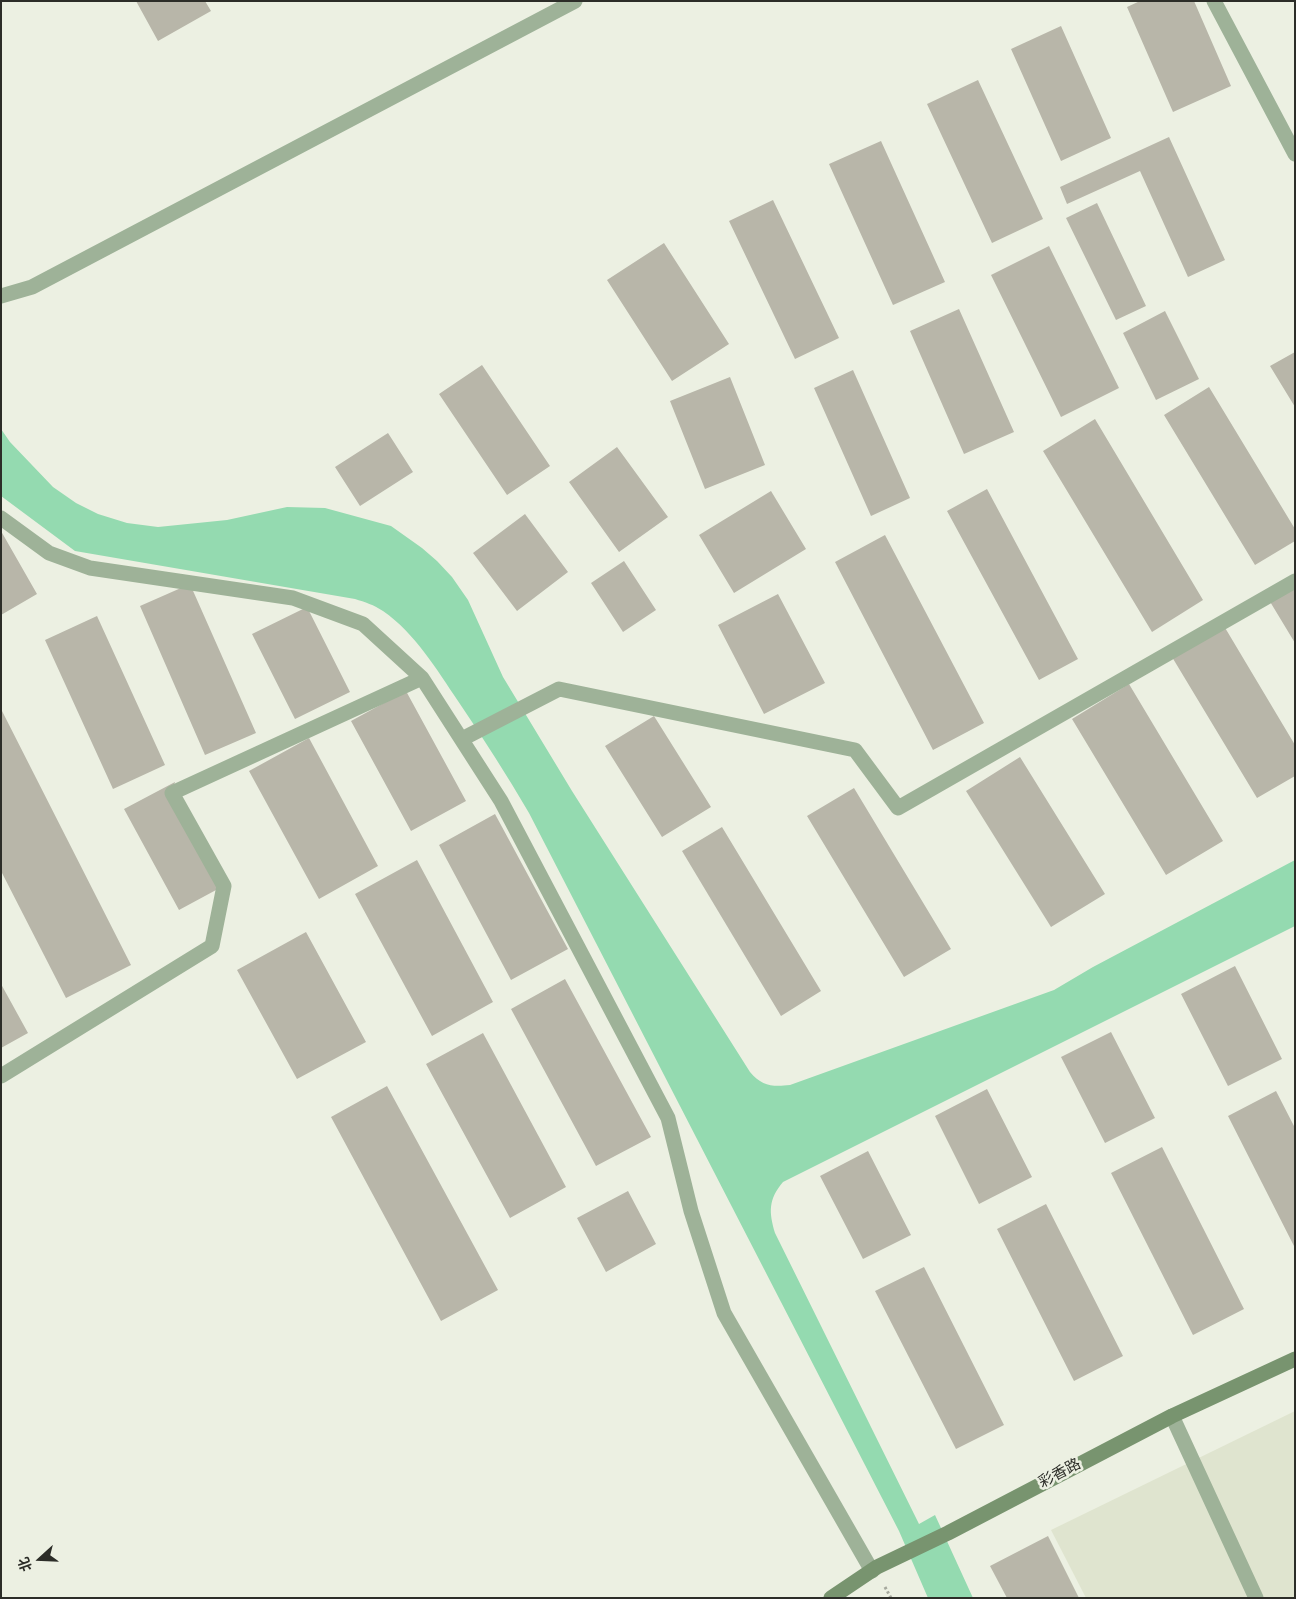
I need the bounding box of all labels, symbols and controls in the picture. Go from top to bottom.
street label: 彩香路 [1036,1455,1084,1493]
north arrow [15,1534,65,1584]
text: 北 [15,1555,36,1574]

